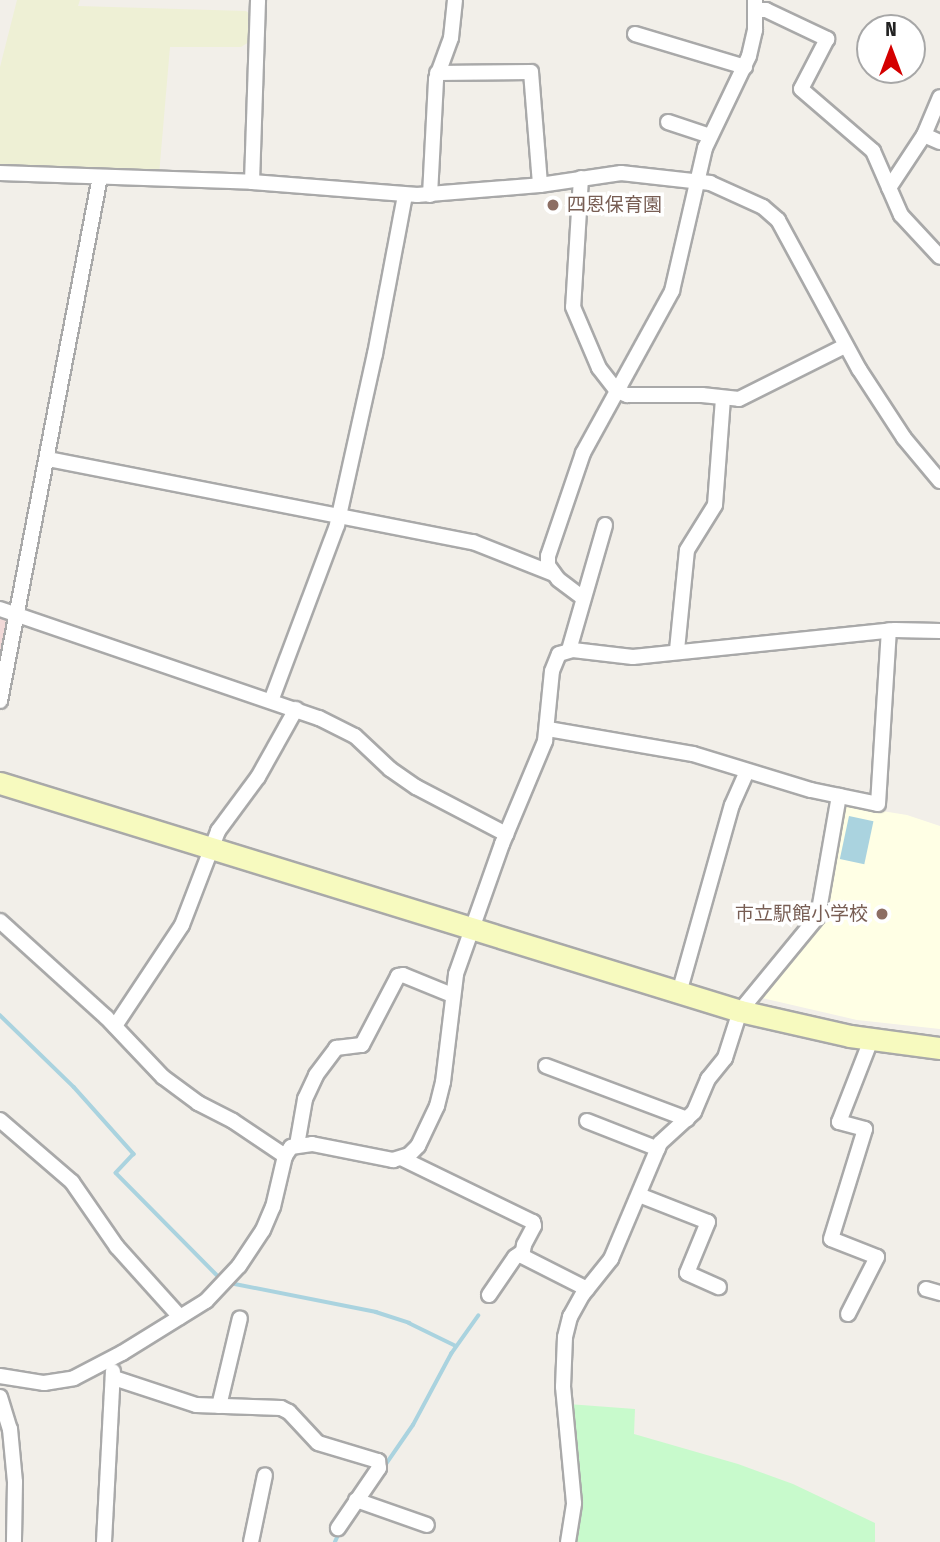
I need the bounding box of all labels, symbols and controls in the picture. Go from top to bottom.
north arrow [856,14,926,84]
text: N [885,18,897,41]
place label: 四恩保育園 [567,194,662,216]
marker: 四恩保育園 [545,197,561,213]
place label: 市立駅館小学校 [735,903,868,925]
marker: 市立駅館小学校 [874,906,890,922]

